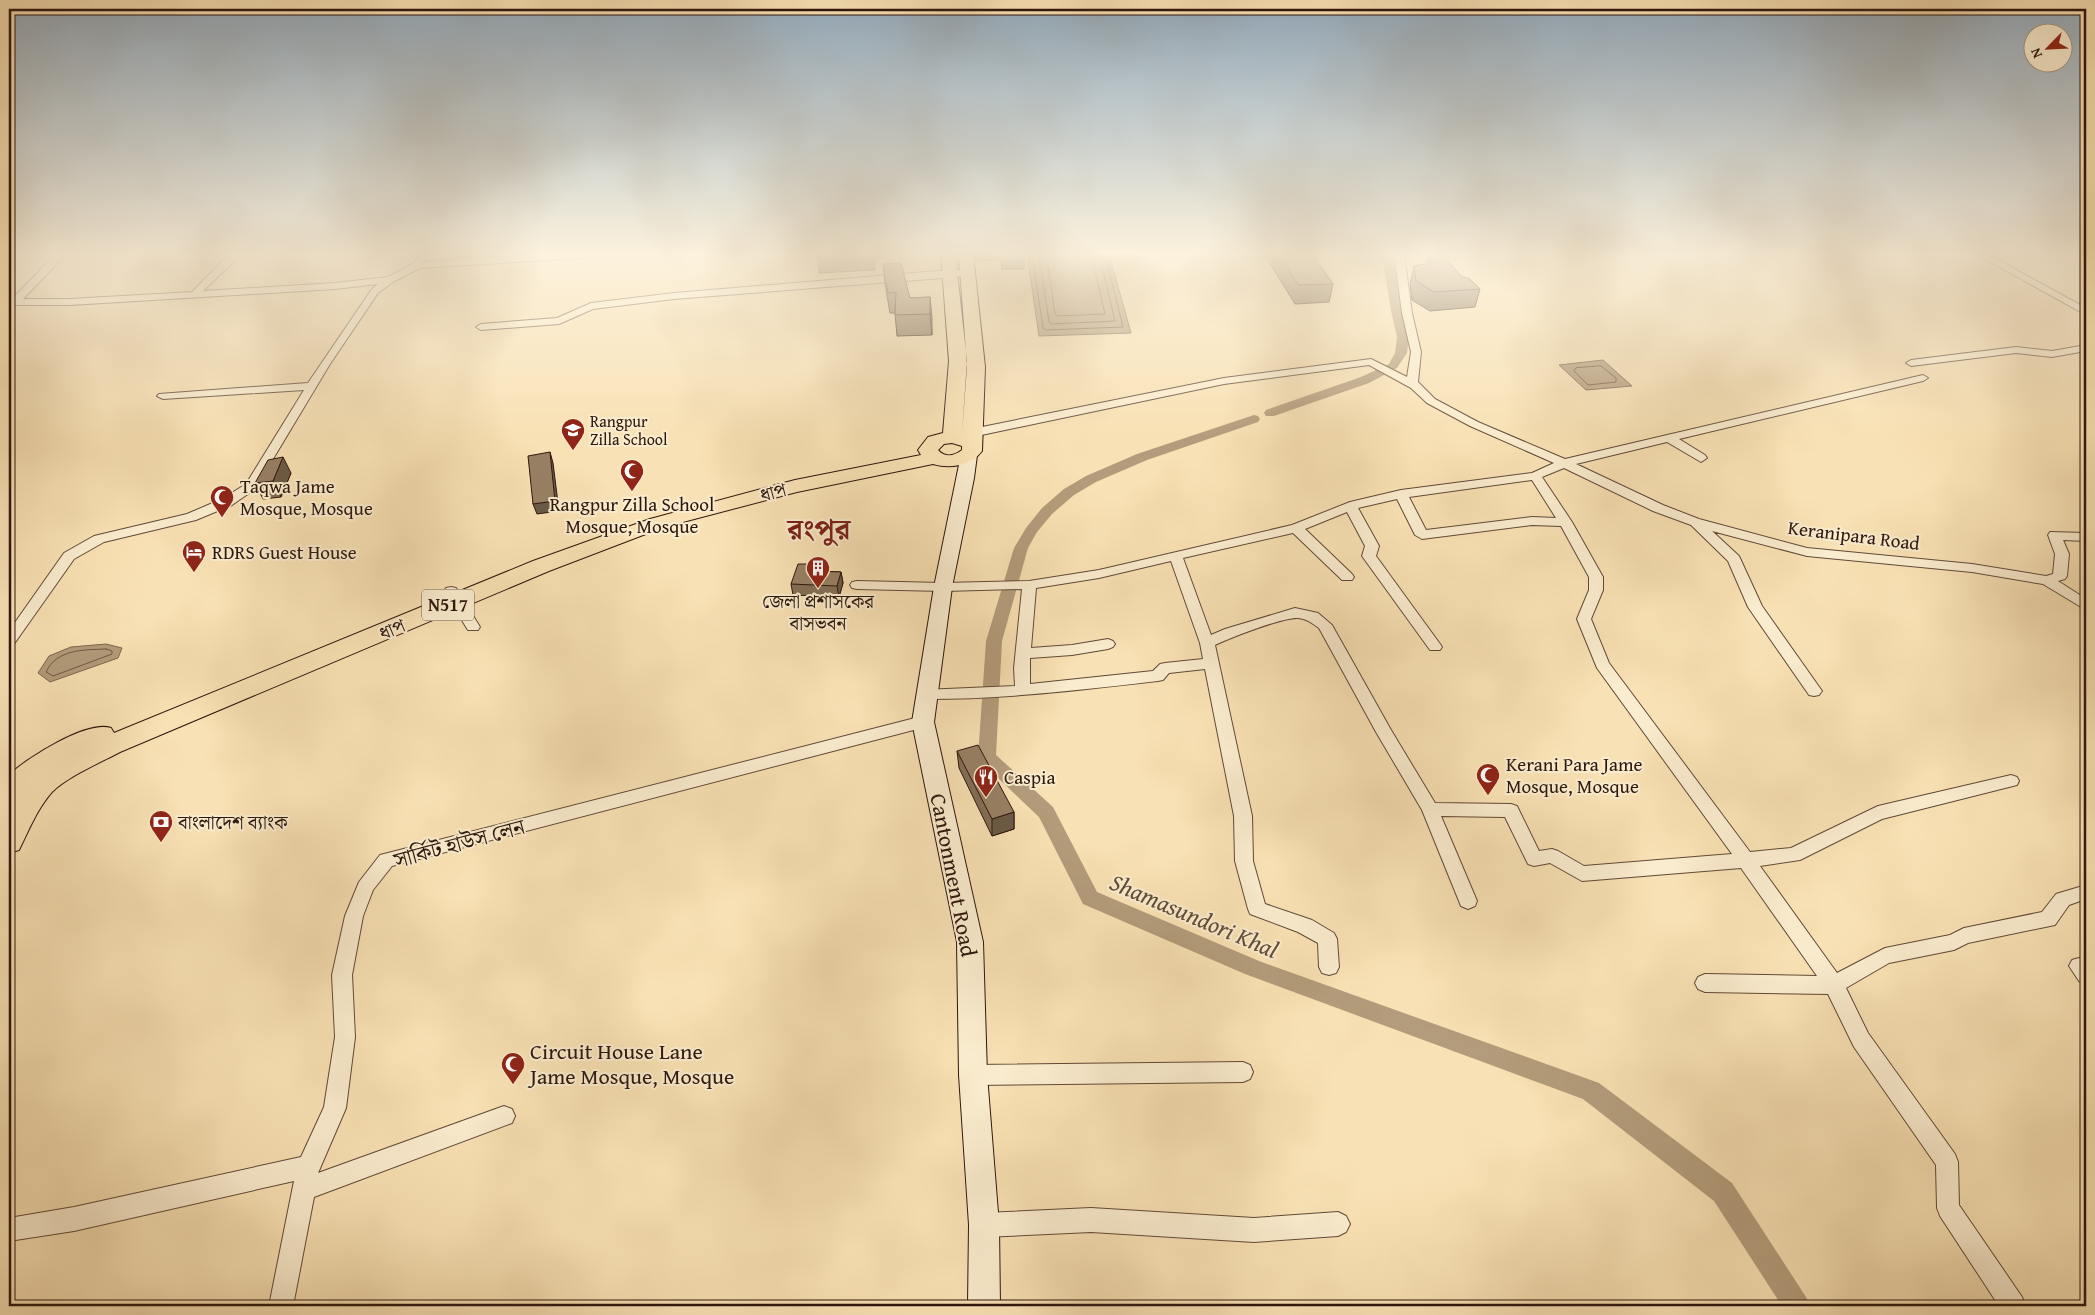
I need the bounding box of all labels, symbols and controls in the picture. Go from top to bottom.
north arrow [2022,22,2072,72]
text: N [2025,44,2047,62]
place label: Rangpur Zilla School [590,409,668,451]
school or university icon: Rangpur Zilla School [560,417,586,451]
mosque icon: Rangpur Zilla School Mosque, Mosque [619,458,645,492]
place label: Taqwa Jame Mosque, Mosque [240,472,373,522]
street label: ধাপ [757,475,790,509]
mosque icon: Taqwa Jame Mosque, Mosque [209,484,235,518]
place label: Rangpur Zilla School Mosque, Mosque [550,490,714,540]
district label: রংপুর [785,507,852,550]
street label: Keranipara Road [1786,513,1922,557]
place label: RDRS Guest House [212,538,357,566]
hotel icon: RDRS Guest House [181,539,207,573]
building icon: জেলা প্রশাসকের বাসভবন [805,555,831,589]
place label: জেলা প্রশাসকের বাসভবন [762,587,875,637]
road number: N517 [422,590,474,620]
street label: ধাপ [375,611,410,647]
place label: Kerani Para Jame Mosque, Mosque [1506,750,1642,800]
mosque icon: Kerani Para Jame Mosque, Mosque [1475,762,1501,796]
place label: Caspia [1004,763,1055,791]
restaurant icon: Caspia [973,764,999,798]
street label: Cantonment Road [923,791,986,959]
place label: বাংলাদেশ ব্যাংক [177,808,288,836]
bank icon: বাংলাদেশ ব্যাংক [148,809,174,843]
street label: সার্কিট হাউস লেন [389,810,530,876]
water label: Shamasundori Khal [1105,864,1284,967]
place label: Circuit House Lane Jame Mosque, Mosque [527,1035,734,1092]
mosque icon: Circuit House Lane Jame Mosque, Mosque [500,1051,526,1085]

